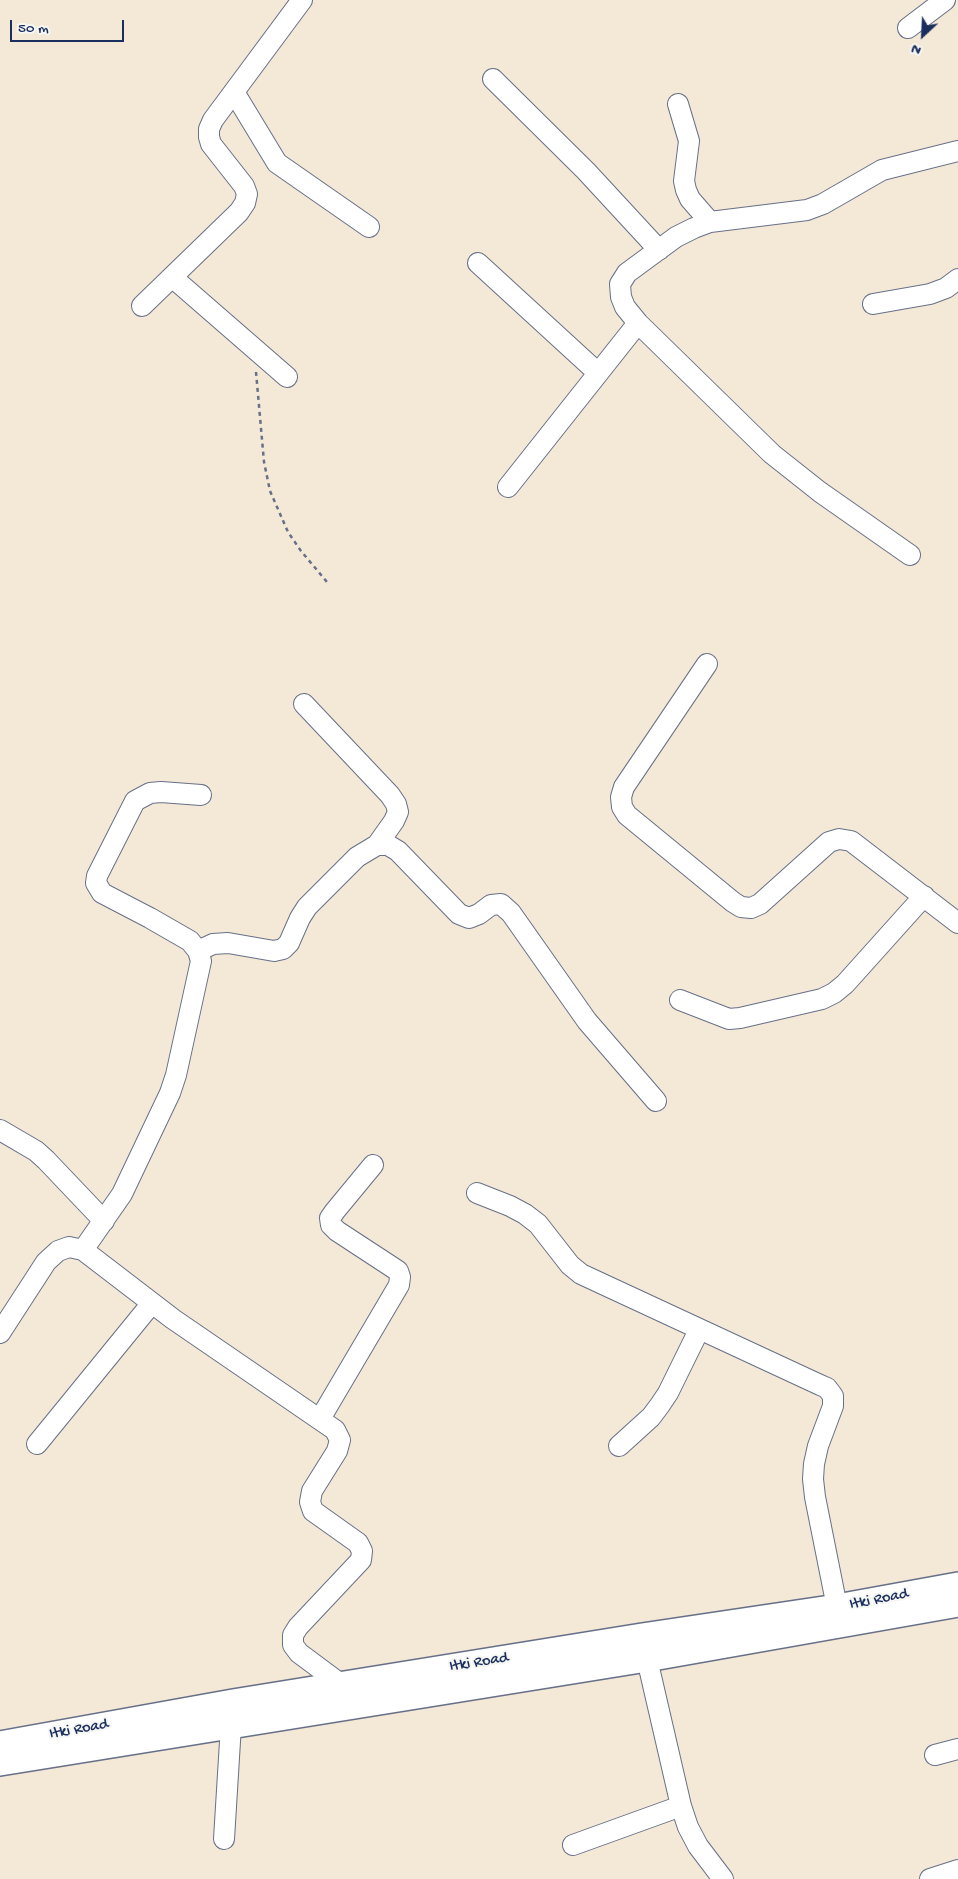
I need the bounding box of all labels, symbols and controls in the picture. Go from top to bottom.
scale bar [12,10,126,42]
north arrow [898,10,948,60]
text: 50 m [18,20,49,38]
text: N [909,39,924,59]
street label: Itki Road [848,1585,910,1615]
street label: Itki Road [448,1649,510,1677]
street label: Itki Road [48,1715,110,1745]

